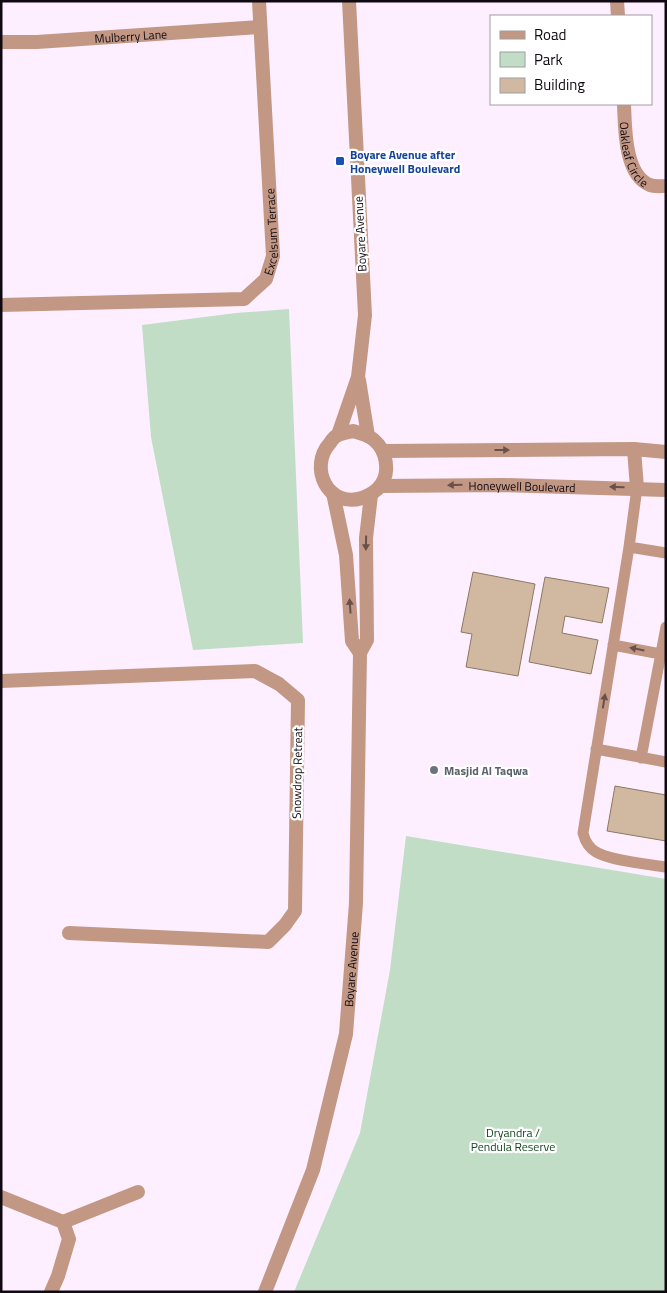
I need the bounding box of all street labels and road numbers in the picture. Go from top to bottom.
street label: Mulberry Lane [94,24,168,48]
street label: Oakleaf Circle [615,121,653,192]
street label: Excelsum Terrace [258,188,283,277]
street label: Boyare Avenue [349,196,371,272]
street label: Honeywell Boulevard [468,475,576,497]
street label: Snowdrop Retreat [287,726,307,819]
street label: Boyare Avenue [339,931,363,1008]

